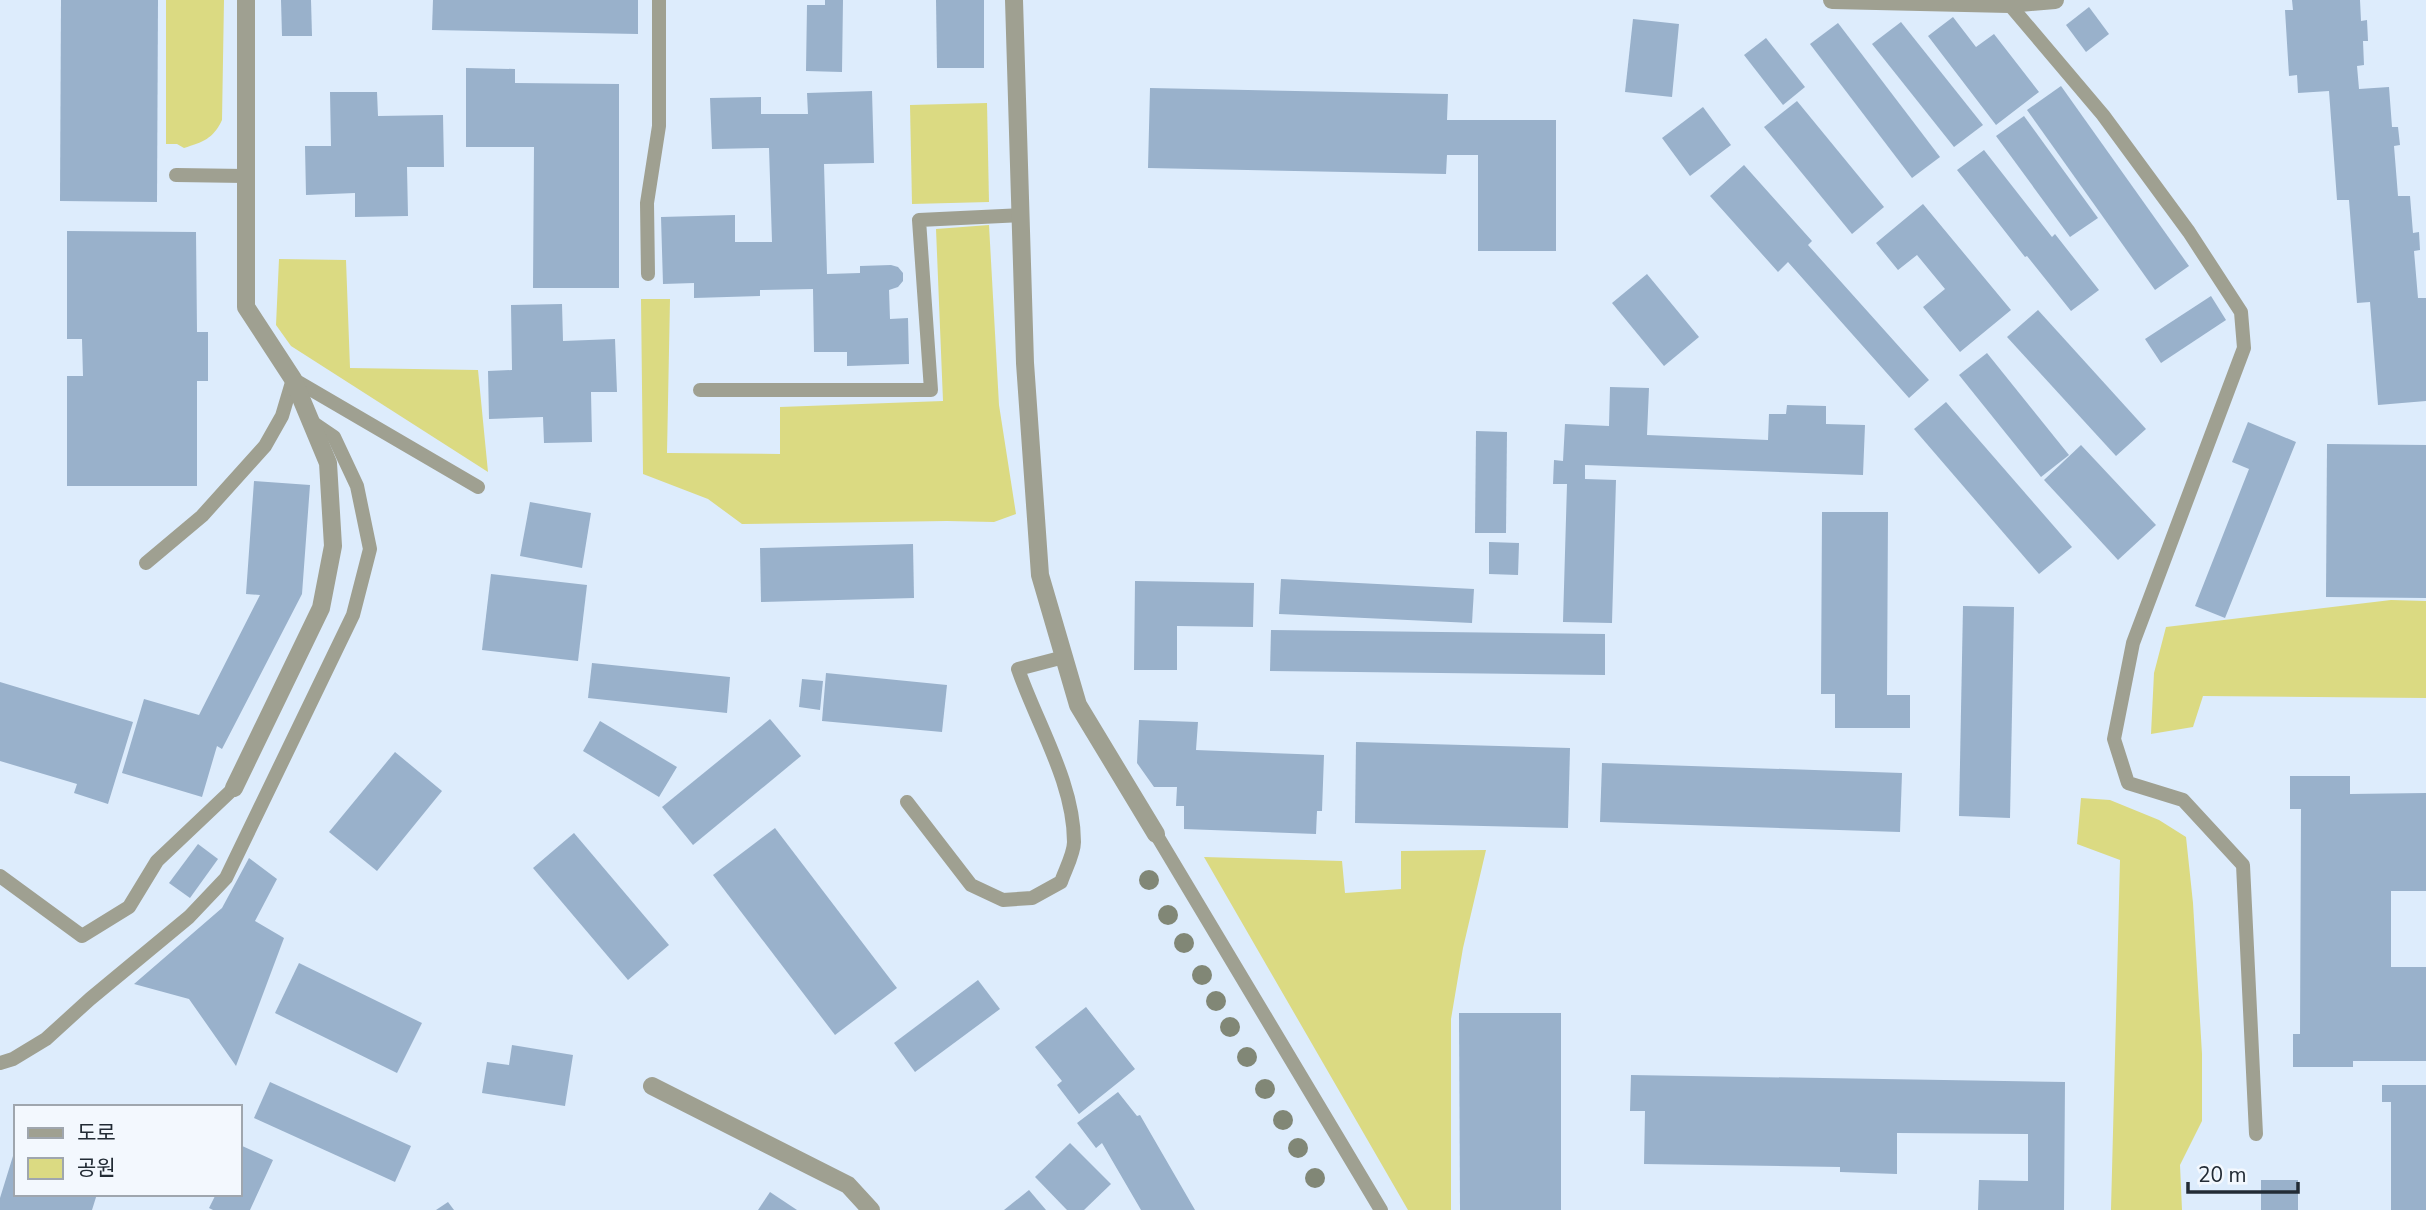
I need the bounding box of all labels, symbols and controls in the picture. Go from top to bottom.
legend [14,1105,242,1196]
text: 도로 [77,1119,116,1147]
scale bar [2188,1150,2298,1194]
text: 공원 [77,1154,116,1182]
text: 20 m [2198,1161,2247,1189]

